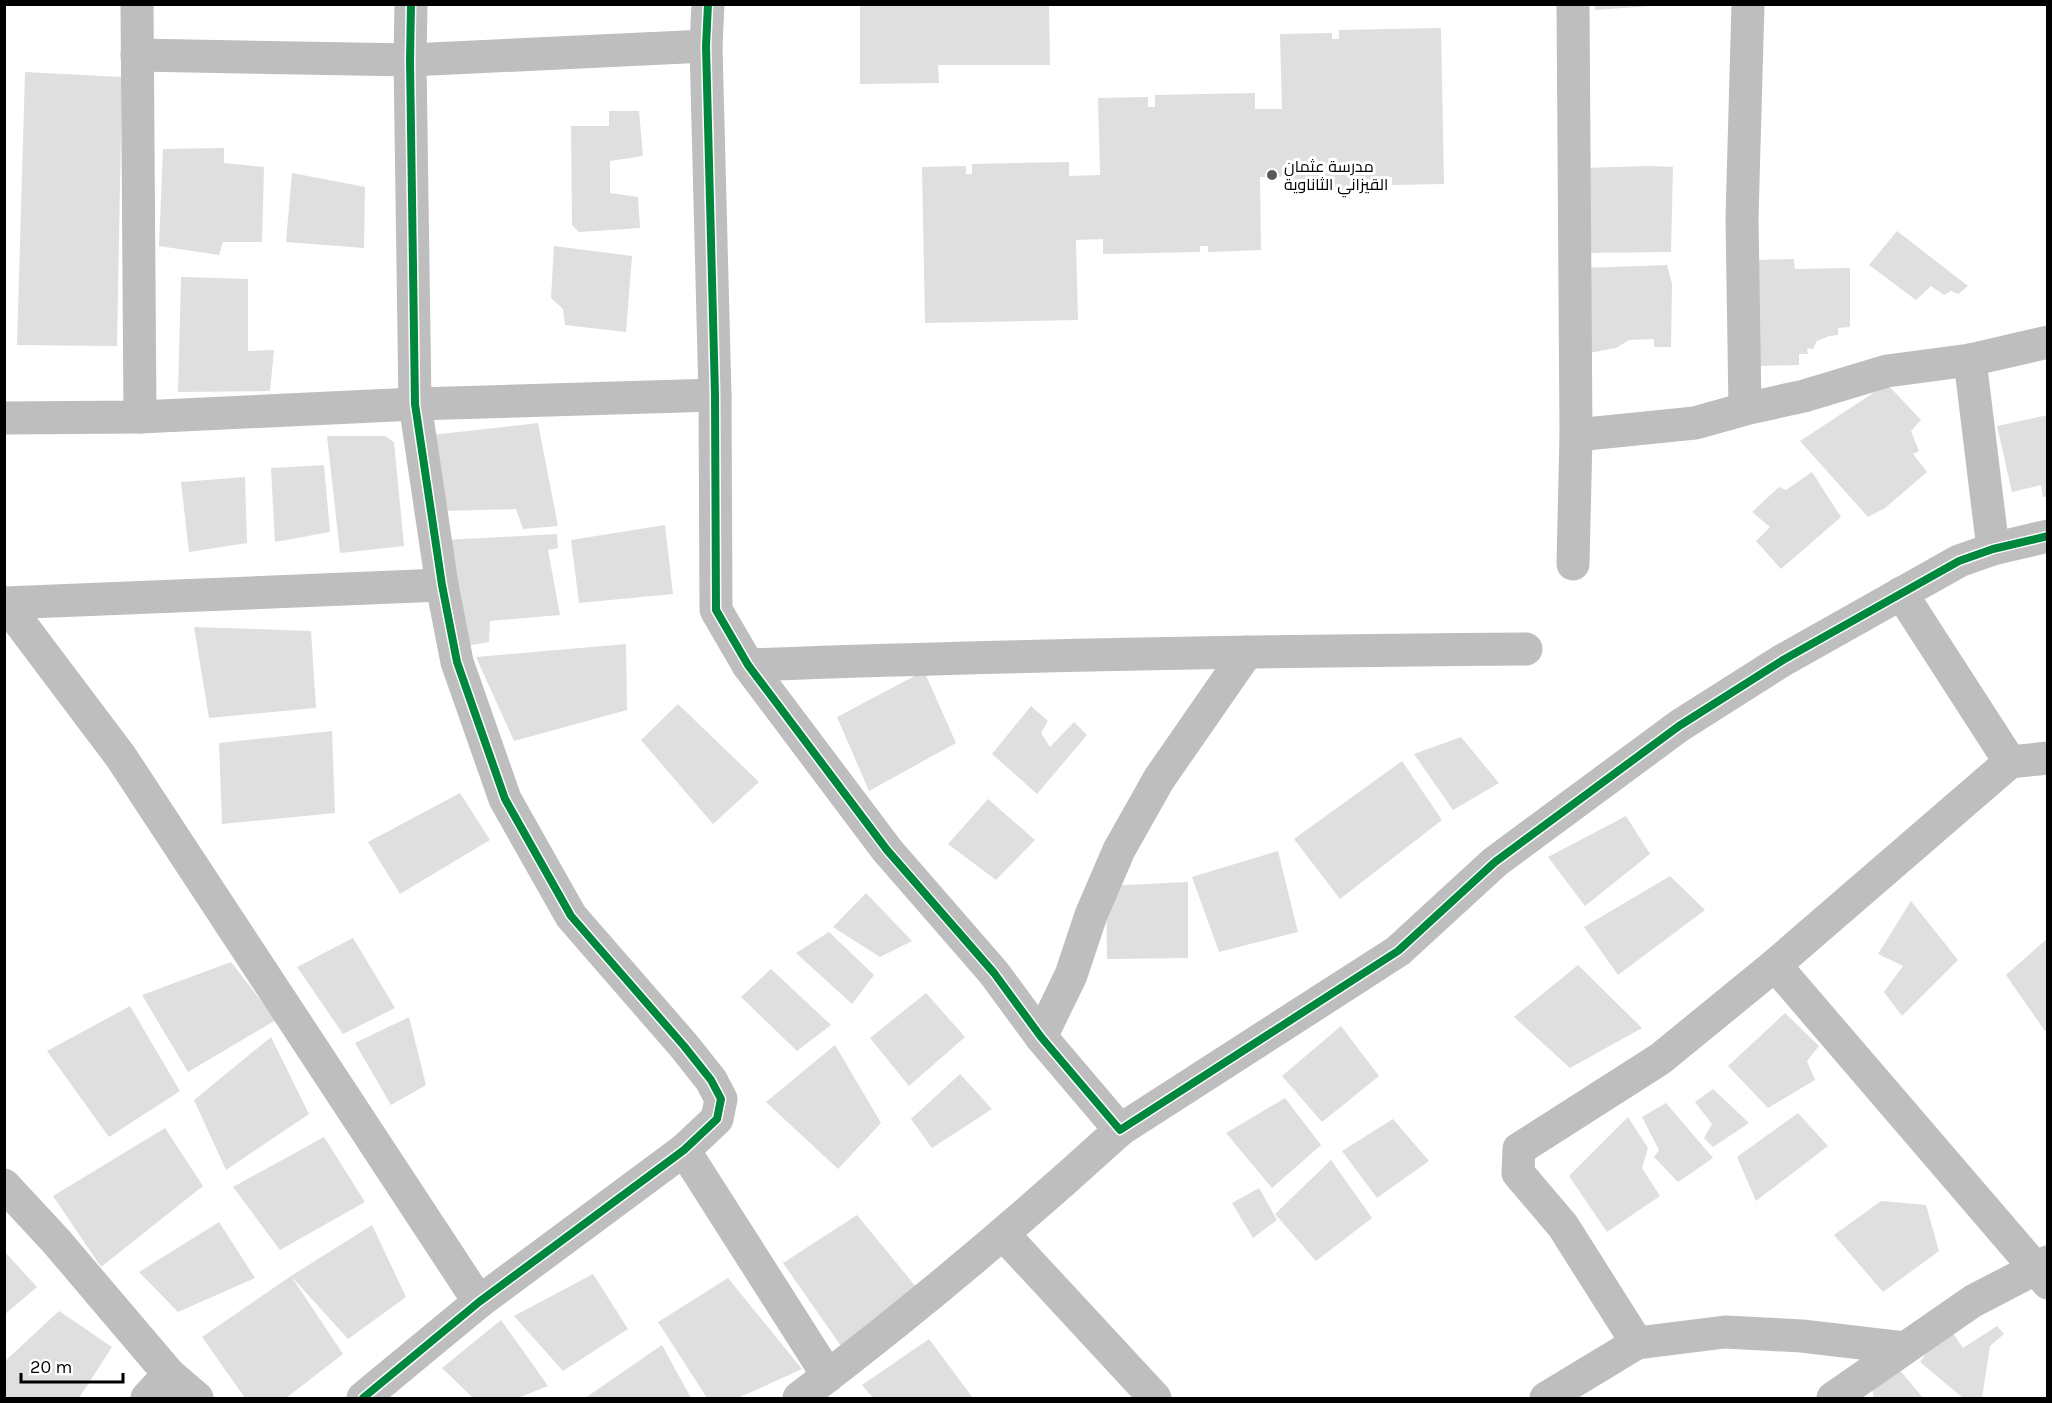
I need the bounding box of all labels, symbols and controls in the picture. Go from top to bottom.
place label: مدرسة عثمان القيزاني الثاناوية [1284,157,1388,198]
marker: مدرسة عثمان القيزاني الثاناوية [1265,168,1279,182]
scale bar [21,1346,123,1384]
text: 20 m [30,1356,72,1378]

